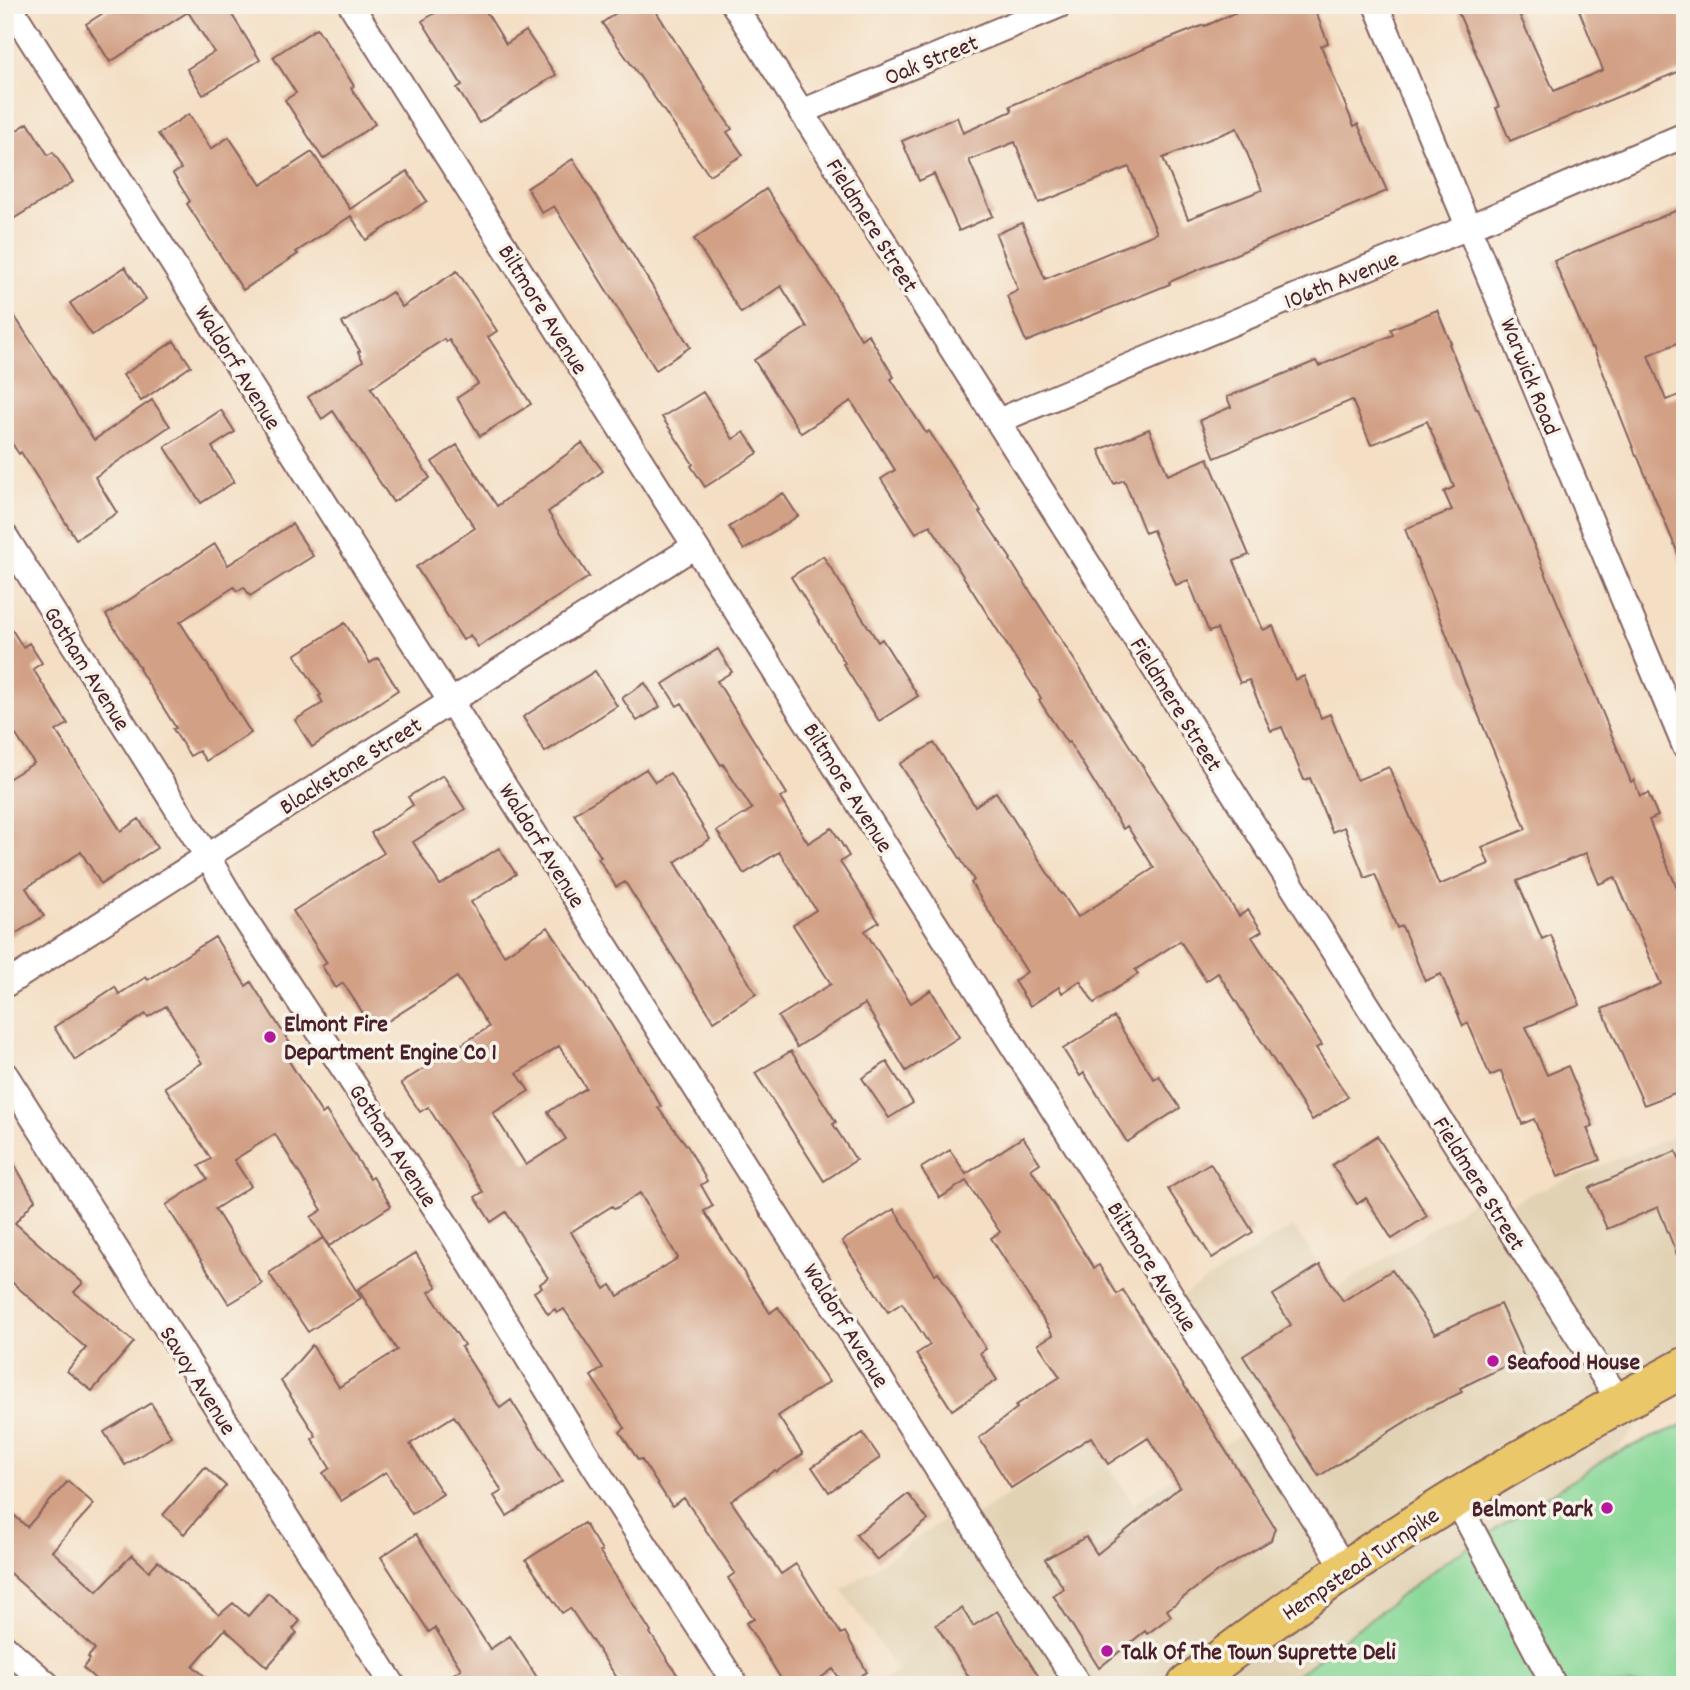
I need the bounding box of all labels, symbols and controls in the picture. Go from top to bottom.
street label: Oak Street [880,27,984,96]
street label: Fieldmere Street [816,153,925,301]
street label: Biltmore Avenue [488,239,595,382]
street label: 106th Avenue [1280,243,1405,320]
street label: Waldorf Avenue [185,300,288,437]
street label: Warwick Road [1489,313,1567,441]
street label: Gotham Avenue [34,601,137,739]
street label: Fieldmere Street [1120,632,1229,780]
street label: Blackstone Street [273,710,430,825]
street label: Biltmore Avenue [793,717,900,860]
street label: Waldorf Avenue [489,778,592,915]
place label: Elmont Fire Department Engine Co 1 [284,1009,497,1071]
marker: Elmont Fire Department Engine Co 1 [262,1029,278,1045]
street label: Gotham Avenue [339,1078,444,1215]
street label: Fieldmere Street [1423,1111,1532,1259]
street label: Biltmore Avenue [1097,1196,1204,1339]
street label: Waldorf Avenue [793,1258,896,1395]
street label: Savoy Avenue [149,1320,244,1443]
place label: Seafood House [1507,1347,1640,1381]
marker: Seafood House [1485,1353,1501,1369]
place label: Belmont Park [1472,1494,1593,1528]
street label: Hempstead Turnpike [1276,1500,1447,1631]
marker: Belmont Park [1599,1500,1615,1516]
place label: Talk Of The Town Suprette Deli [1121,1637,1396,1671]
marker: Talk Of The Town Suprette Deli [1099,1643,1115,1659]

